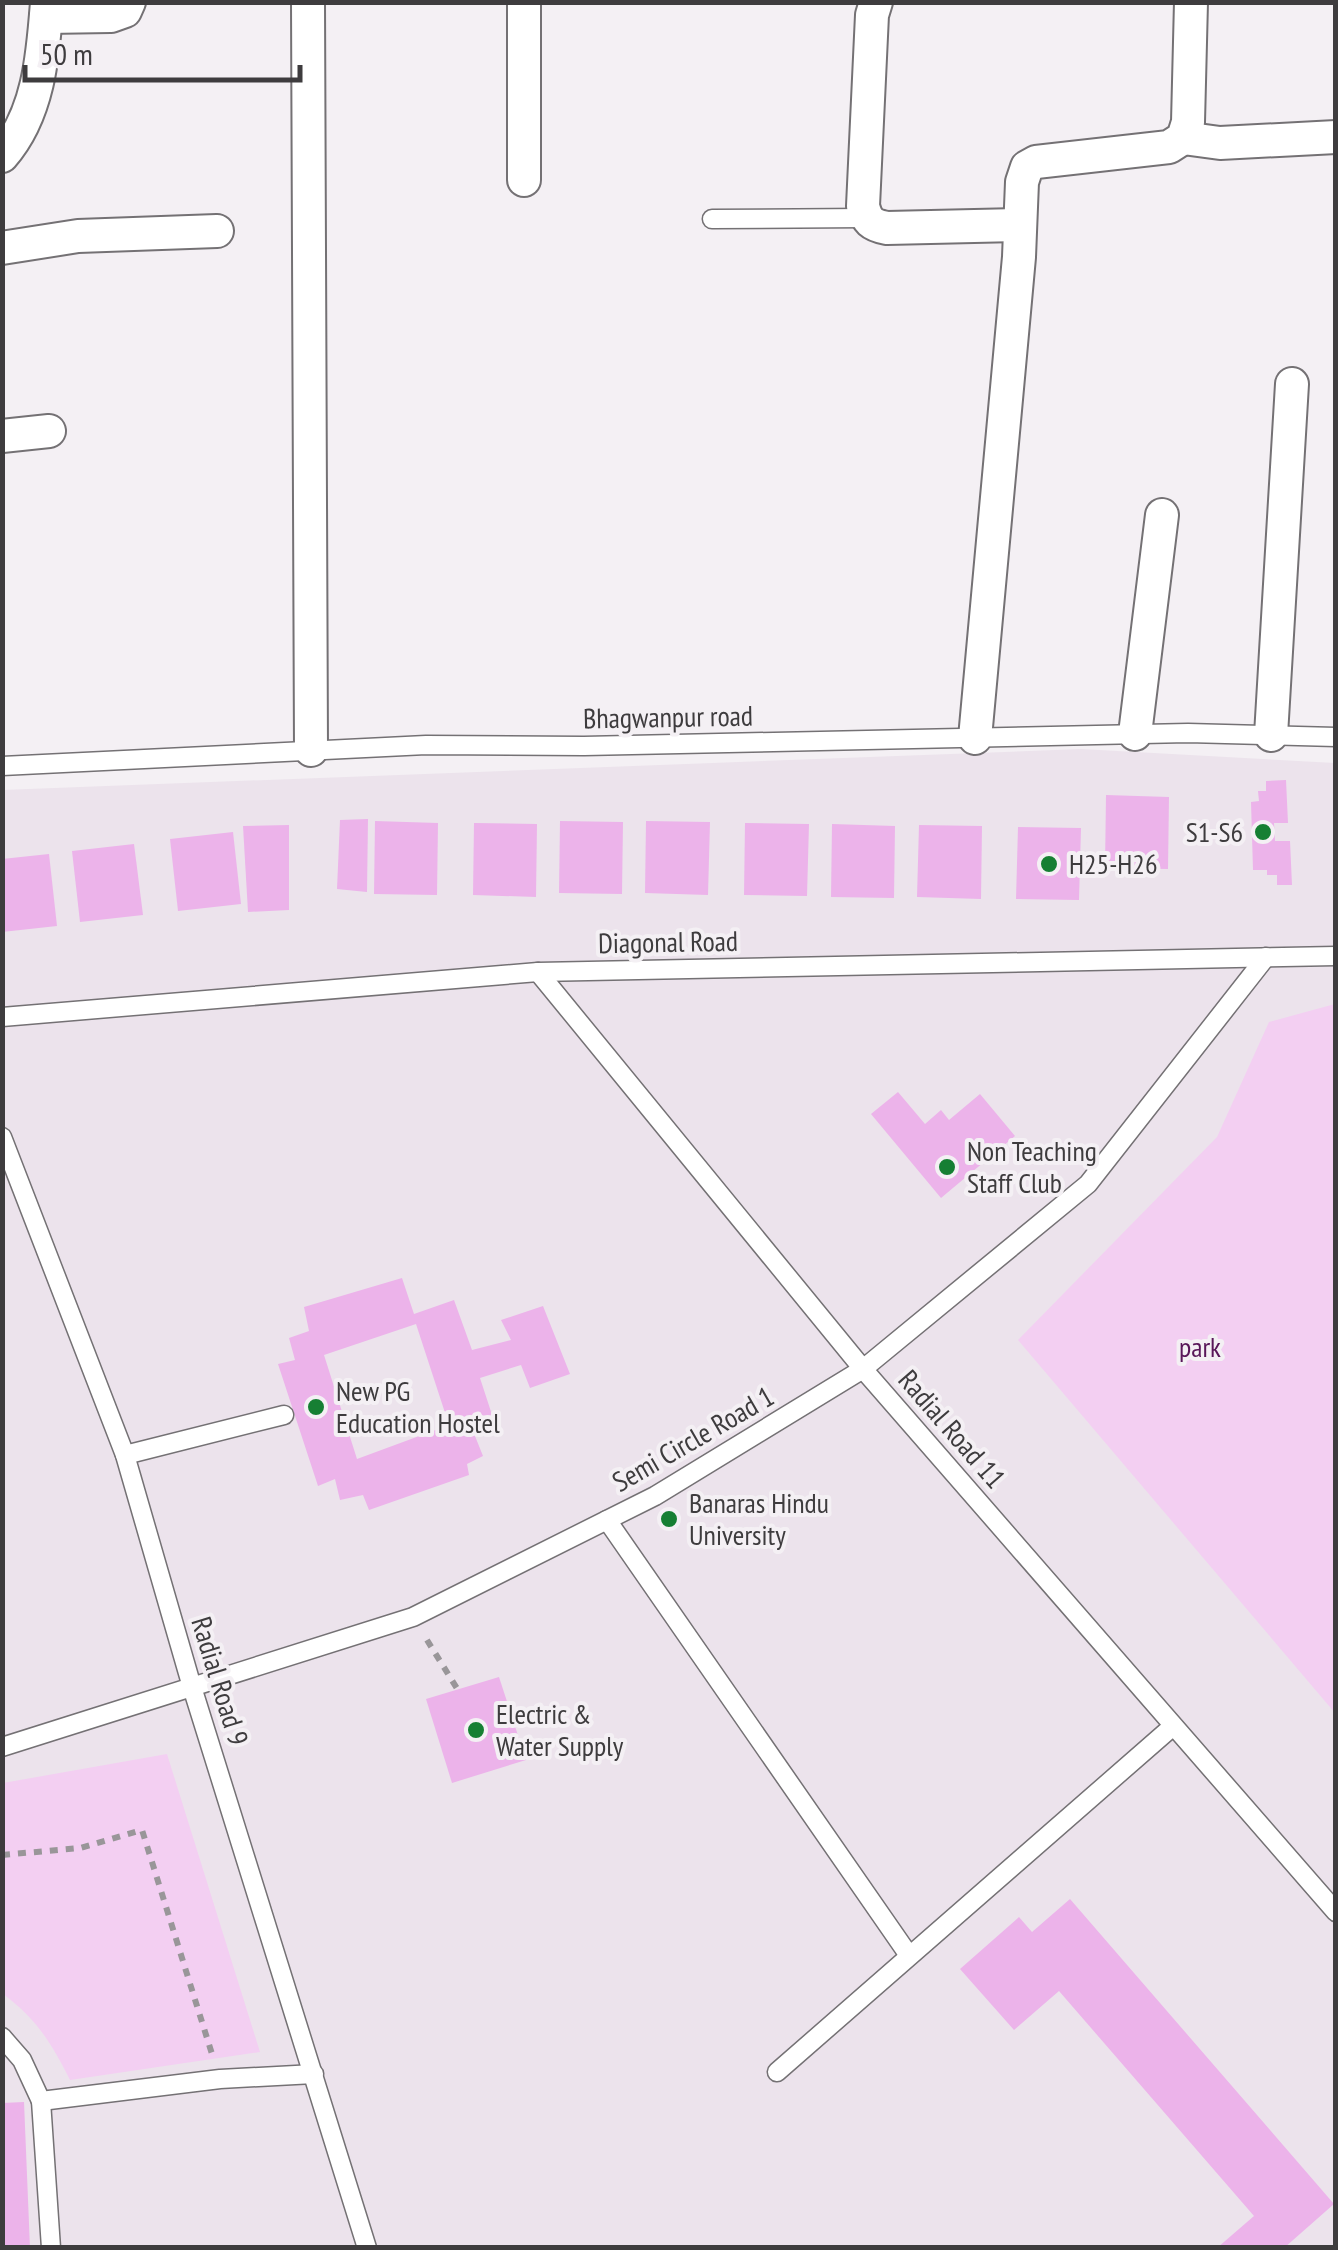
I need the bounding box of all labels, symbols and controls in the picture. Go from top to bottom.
scale bar [25,20,300,82]
text: 50 m [40,34,93,73]
street label: Bhagwanpur road [583,697,753,736]
place label: S1-S6 [1186,813,1243,850]
marker: S1-S6 [1252,821,1274,843]
place label: H25-H26 [1069,845,1158,882]
marker: H25-H26 [1038,853,1060,875]
street label: Diagonal Road [598,922,738,961]
place label: Non Teaching Staff Club [967,1132,1097,1201]
marker: Non Teaching Staff Club [936,1156,958,1178]
park label: park [1179,1328,1221,1365]
street label: Radial Road 11 [891,1362,1014,1496]
place label: New PG Education Hostel [336,1372,500,1441]
street label: Semi Circle Road 1 [605,1377,780,1500]
marker: New PG Education Hostel [305,1396,327,1418]
place label: Banaras Hindu University [689,1484,829,1553]
marker: Banaras Hindu University [658,1508,680,1530]
street label: Radial Road 9 [183,1612,258,1750]
place label: Electric & Water Supply [496,1695,624,1764]
marker: Electric & Water Supply [465,1719,487,1741]

